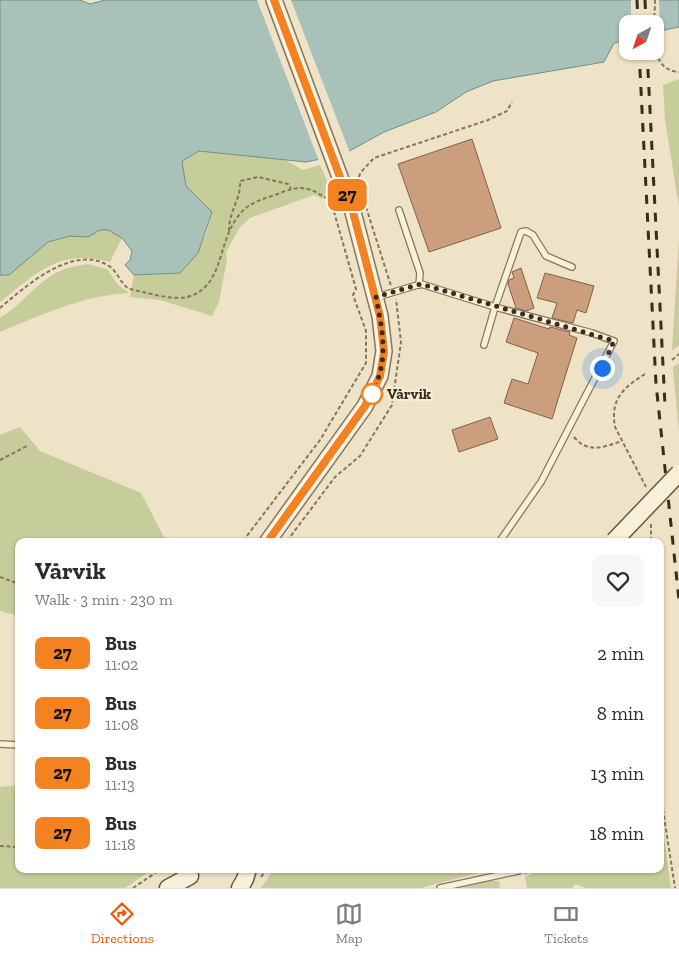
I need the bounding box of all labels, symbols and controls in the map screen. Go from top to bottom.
north arrow [619,15,664,60]
map controls [619,15,664,60]
line badge: 27 [324,179,370,211]
text: 27 [338,184,356,206]
your location [590,356,615,381]
marker: Vårvik [361,383,383,405]
place label: Vårvik [387,385,432,403]
button: heart [592,555,644,607]
text: Vårvik [35,556,106,585]
text: Walk · 3 min · 230 m [35,590,173,609]
text: Bus [105,632,137,655]
text: 27 [53,642,72,664]
text: 2 min [597,642,644,665]
text: 11:02 [105,655,138,674]
text: Bus [105,692,137,715]
text: 27 [53,702,72,724]
text: 8 min [597,702,644,725]
text: 11:08 [105,715,139,734]
text: Bus [105,752,137,775]
text: 27 [53,762,72,784]
text: 13 min [590,762,644,785]
text: 11:13 [105,775,135,794]
text: Bus [105,812,137,835]
text: 27 [53,822,72,844]
text: 18 min [590,822,644,845]
text: 11:18 [105,835,136,854]
tab: Directions [91,900,154,947]
tab: Map [335,900,363,947]
tab: Tickets [544,900,588,947]

